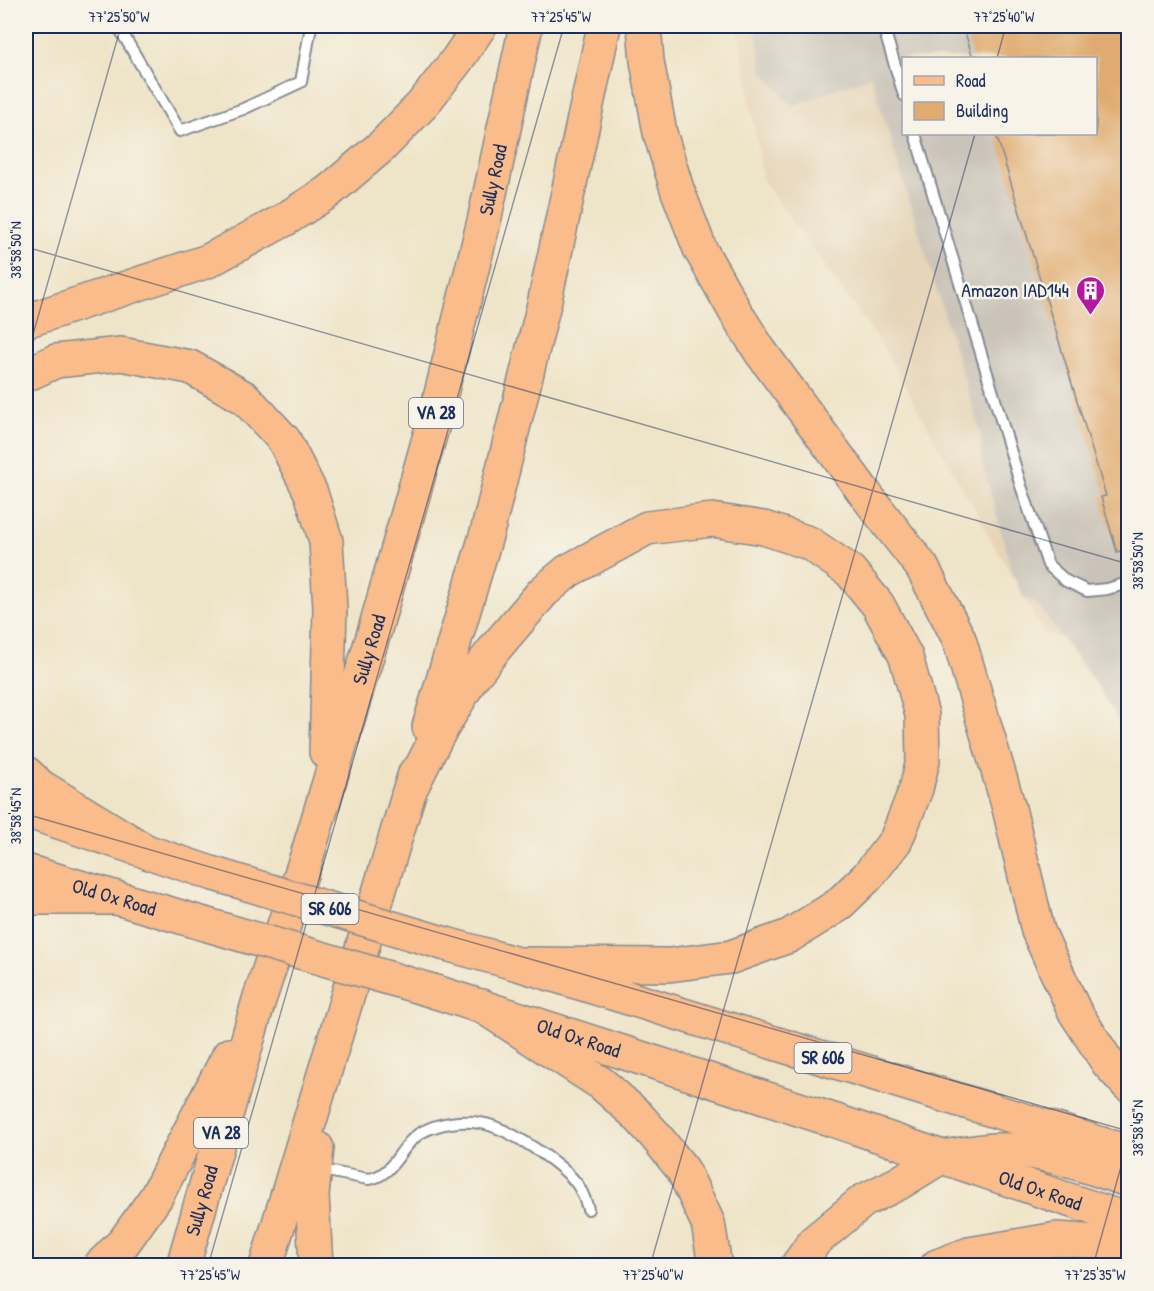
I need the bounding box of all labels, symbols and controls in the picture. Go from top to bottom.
text: 77°25'50"W [88,6,150,27]
text: 77°25'45"W [531,6,592,27]
text: 77°25'40"W [974,6,1035,27]
legend [902,57,1097,135]
text: Road [956,68,986,93]
text: Building [956,98,1008,123]
street label: Sully Road [472,142,513,217]
text: 38°58'50"N [5,221,26,279]
building icon: Amazon IAD144 [1074,274,1106,316]
place label: Amazon IAD144 [961,276,1069,303]
road number: VA 28 [409,398,463,428]
text: 38°58'50"N [1127,532,1148,590]
street label: Sully Road [345,611,392,688]
text: 38°58'45"N [5,788,26,844]
street label: Old Ox Road [69,871,160,922]
road number: SR 606 [302,894,358,924]
street label: Old Ox Road [534,1011,624,1064]
road number: SR 606 [794,1043,852,1073]
text: 38°58'45"N [1127,1100,1148,1156]
road number: VA 28 [194,1118,248,1148]
street label: Sully Road [178,1162,224,1239]
street label: Old Ox Road [995,1163,1086,1216]
text: 77°25'45"W [180,1264,241,1285]
text: 77°25'40"W [623,1264,684,1285]
text: 77°25'35"W [1064,1264,1126,1285]

